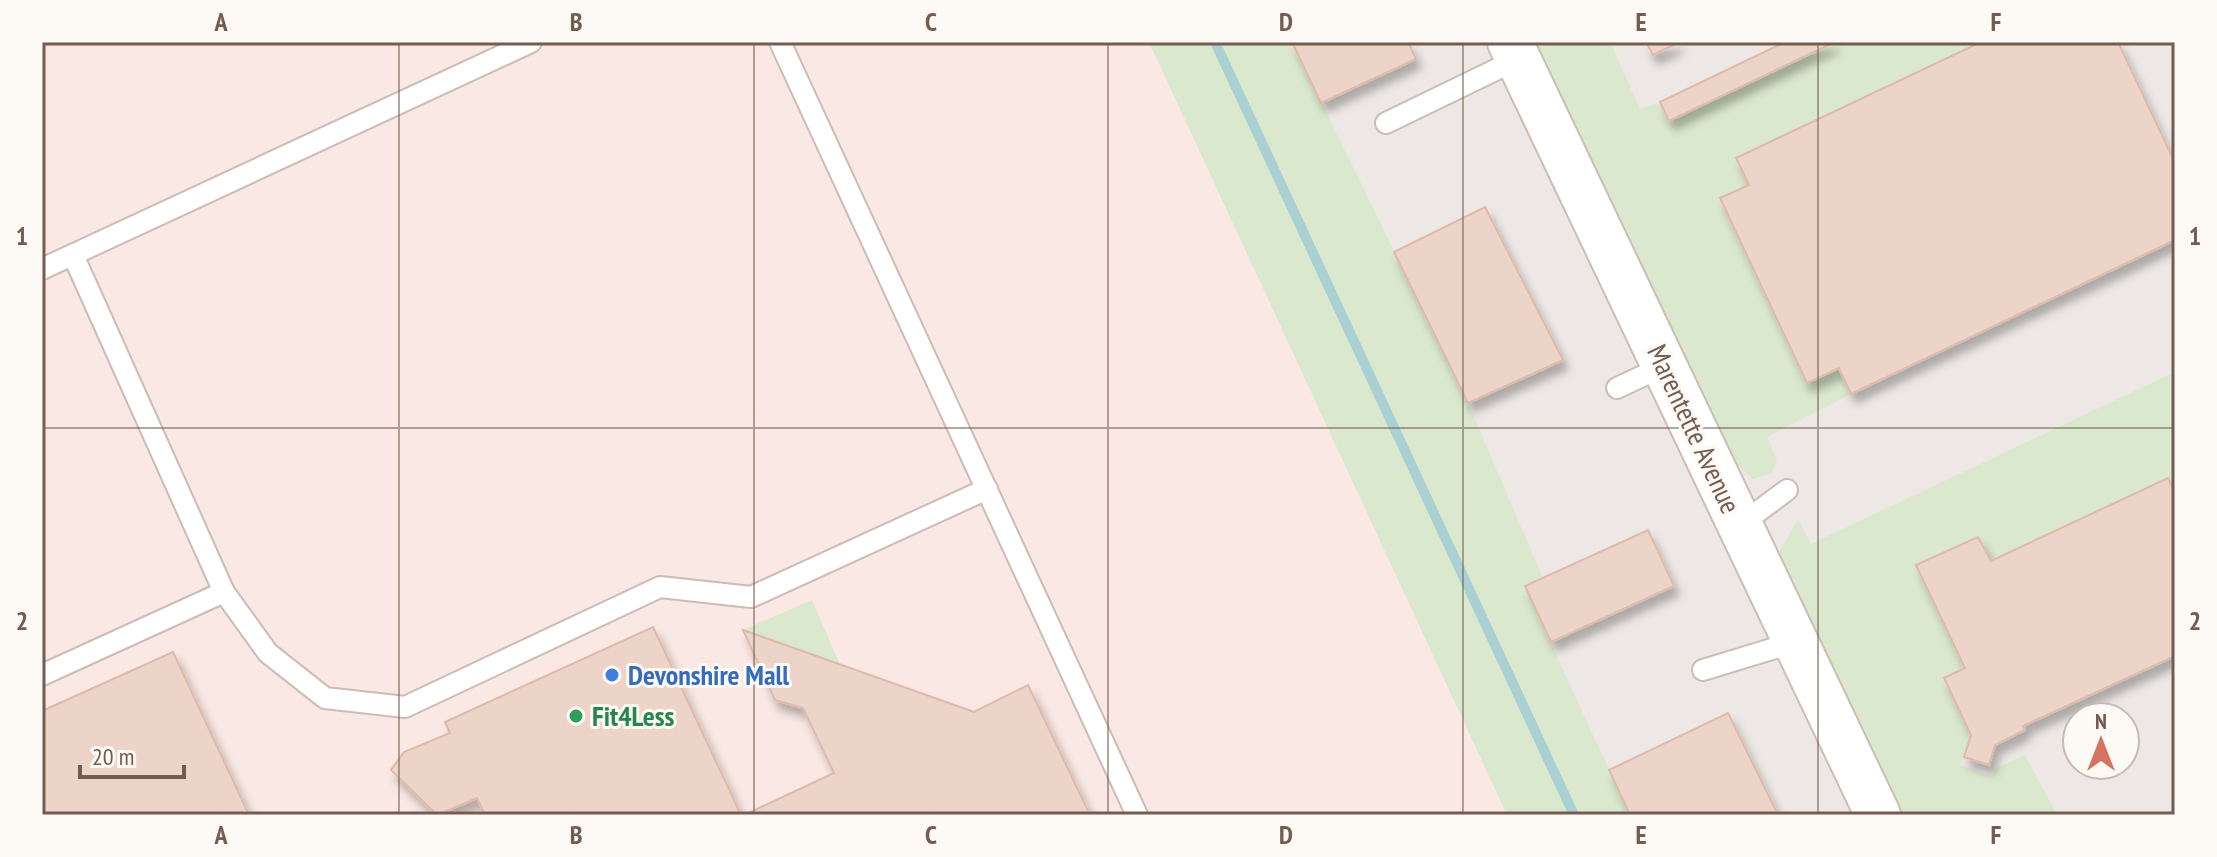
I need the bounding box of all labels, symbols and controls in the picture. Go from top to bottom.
text: A [213,5,228,38]
text: B [570,5,583,38]
text: C [925,5,937,38]
text: D [1279,5,1293,38]
text: E [1635,5,1647,38]
text: F [1991,5,2002,38]
text: 1 [16,219,28,252]
text: 1 [2189,219,2201,252]
street label: Marentette Avenue [1639,338,1750,519]
text: 2 [16,604,28,637]
text: 2 [2189,604,2201,637]
place label: Devonshire Mall [628,656,789,693]
marker: Devonshire Mall [603,666,621,684]
place label: Fit4Less [592,697,674,734]
north arrow [2061,701,2141,781]
marker: Fit4Less [567,707,585,725]
text: N [2095,707,2107,735]
scale bar [80,729,184,779]
text: 20 m [92,741,134,772]
text: A [213,818,228,851]
text: B [570,818,583,851]
text: C [925,818,937,851]
text: D [1279,818,1293,851]
text: E [1635,818,1647,851]
text: F [1991,818,2002,851]

